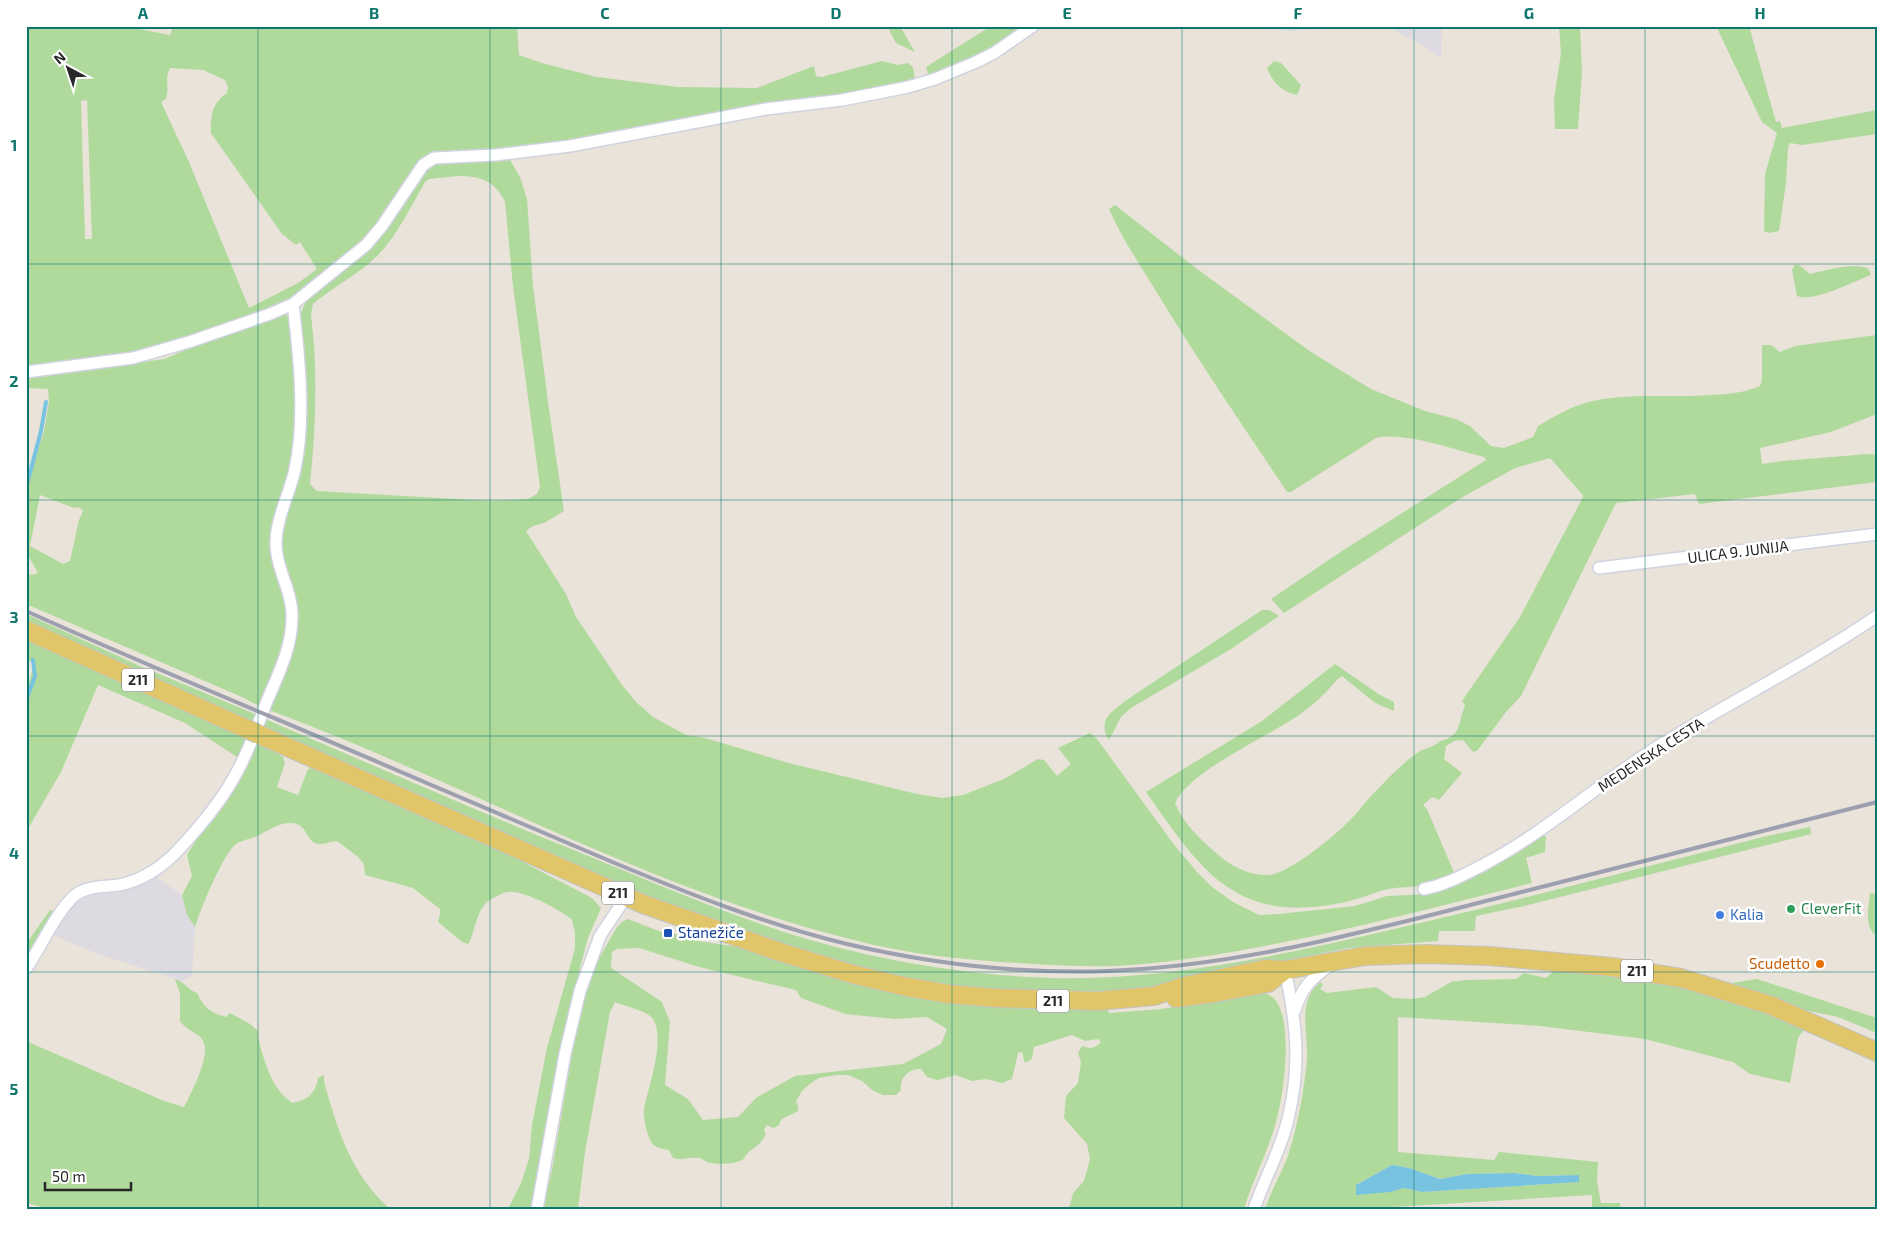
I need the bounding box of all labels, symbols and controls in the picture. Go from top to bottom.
text: A [138,3,149,22]
text: B [369,3,379,22]
text: C [600,3,610,22]
text: D [831,3,842,22]
text: E [1062,3,1072,22]
text: F [1294,3,1303,22]
text: G [1524,3,1534,22]
text: H [1754,3,1766,22]
north arrow [42,42,92,92]
text: N [50,48,69,67]
text: 1 [11,135,17,154]
text: 2 [9,371,19,390]
street label: ULICA 9. JUNIJA [1686,536,1790,566]
text: 3 [9,607,19,626]
road number: 211 [122,668,154,692]
street label: MEDENSKA CESTA [1594,713,1707,795]
text: 4 [9,843,19,862]
road number: 211 [602,881,634,904]
place label: CleverFit [1801,899,1862,917]
marker: CleverFit [1785,903,1797,915]
place label: Kalia [1730,905,1764,923]
marker: Kalia [1714,909,1726,921]
place label: Stanežiče [678,923,744,941]
marker: Stanežiče [662,927,674,939]
place label: Scudetto [1749,954,1810,972]
marker: Scudetto [1814,958,1826,970]
road number: 211 [1621,959,1653,982]
road number: 211 [1037,989,1069,1012]
text: 5 [10,1079,19,1098]
scale bar [45,1160,131,1192]
text: 50 m [52,1167,86,1185]

